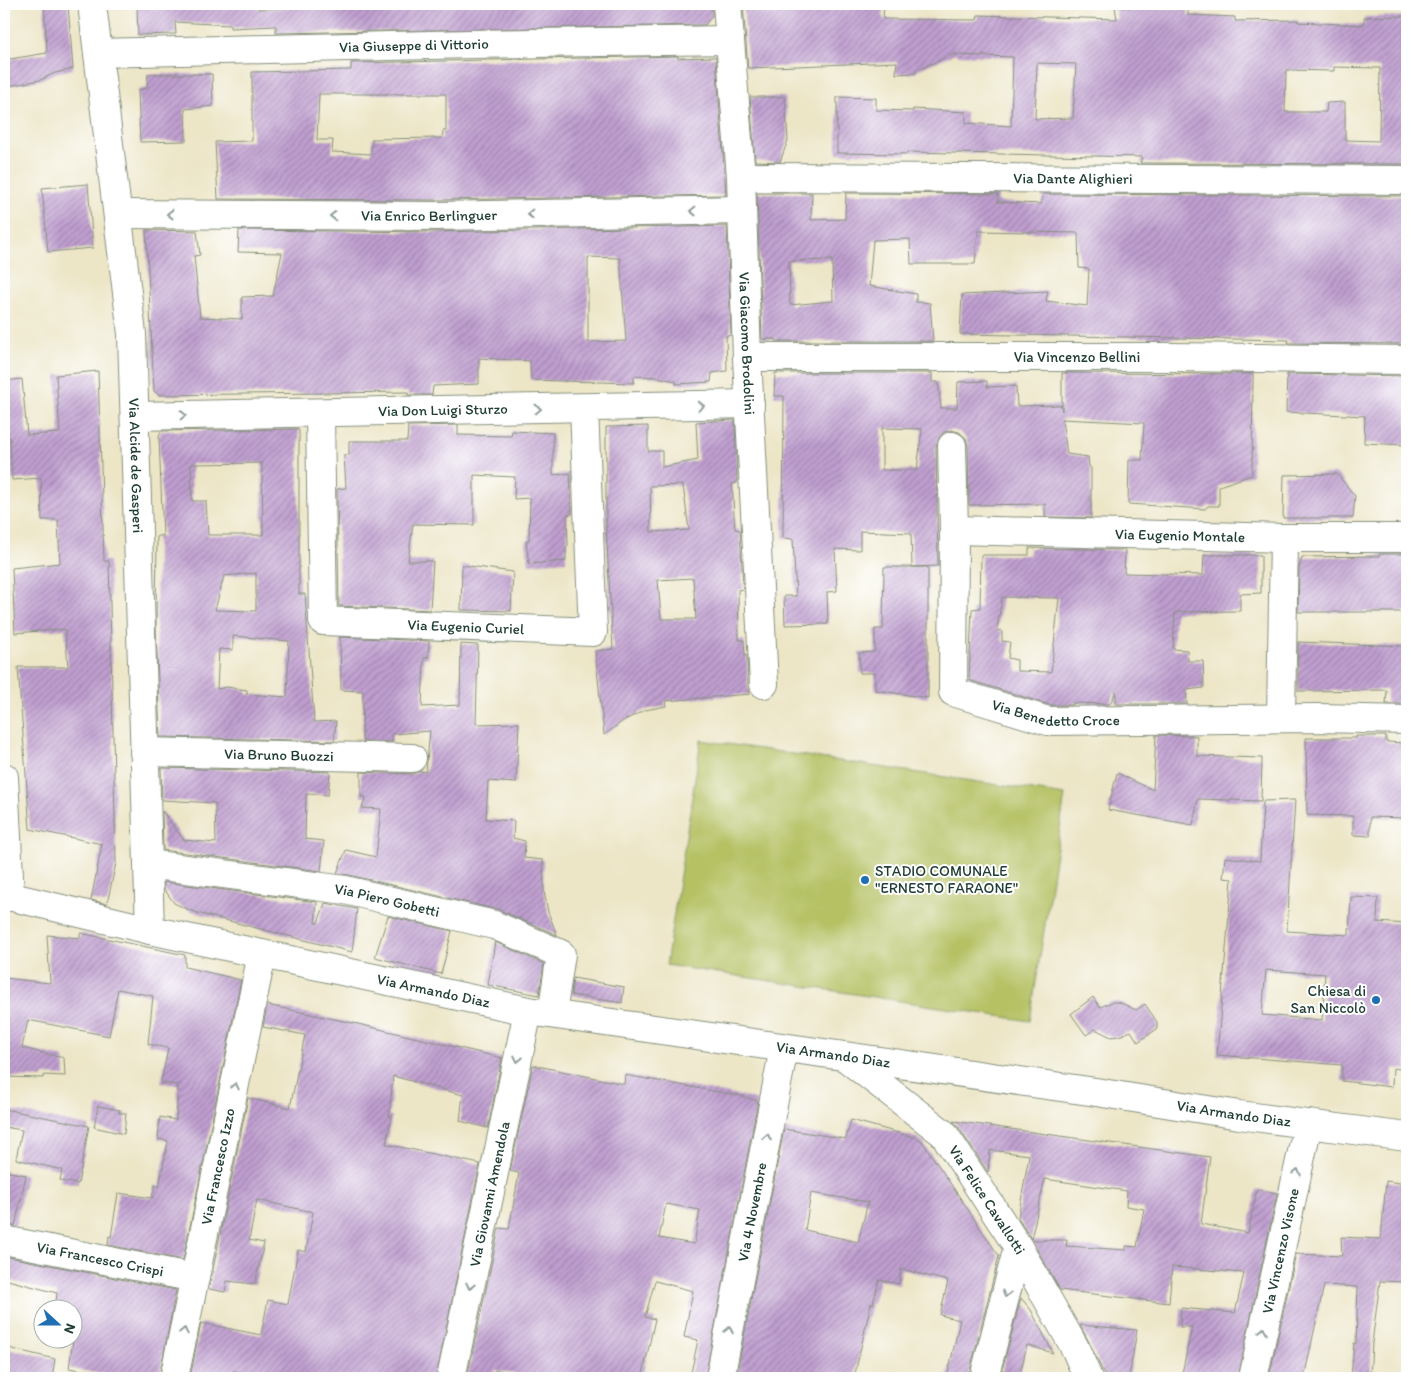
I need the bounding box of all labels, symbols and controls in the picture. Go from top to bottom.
street label: Via Giuseppe di Vittorio [339,35,489,56]
street label: Via Dante Alighieri [1013,169,1133,188]
street label: Via Enrico Berlinguer [361,206,497,225]
one-way arrow [689,206,696,216]
one-way arrow [166,209,174,220]
one-way arrow [526,209,534,220]
one-way arrow [329,211,336,221]
street label: Via Giacomo Brodolini [735,272,759,415]
street label: Via Vincenzo Bellini [1014,348,1140,366]
street label: Via Alcide de Gasperi [125,398,147,533]
street label: Via Don Luigi Sturzo [378,400,508,420]
one-way arrow [697,400,705,411]
one-way arrow [535,404,543,414]
one-way arrow [180,410,188,420]
street label: Via Eugenio Montale [1115,525,1245,546]
street label: Via Eugenio Curiel [407,615,525,638]
street label: Via Benedetto Croce [989,695,1120,730]
street label: Via Bruno Buozzi [224,745,334,765]
place label: STADIO COMUNALE "ERNESTO FARAONE" [875,862,1018,897]
marker: STADIO COMUNALE "ERNESTO FARAONE" [859,874,871,886]
street label: Via Piero Gobetti [333,880,442,921]
street label: Via Armando Diaz [375,970,492,1012]
place label: Chiesa di San Niccolò [1291,982,1366,1017]
marker: Chiesa di San Niccolò [1370,994,1382,1006]
street label: Via Armando Diaz [775,1037,892,1072]
one-way arrow [513,1054,524,1063]
one-way arrow [229,1081,240,1090]
street label: Via Armando Diaz [1175,1096,1292,1131]
street label: Via Francesco Izzo [197,1106,239,1227]
street label: Via Giovanni Amendola [466,1119,514,1269]
one-way arrow [761,1132,771,1141]
street label: Via Felice Cavallotti [945,1142,1029,1257]
street label: Via 4 Novembre [734,1161,771,1263]
one-way arrow [1292,1167,1302,1176]
street label: Via Vincenzo Visone [1258,1187,1303,1315]
street label: Via Francesco Crispi [35,1238,165,1281]
one-way arrow [466,1282,476,1291]
one-way arrow [1001,1289,1012,1298]
north arrow [32,1300,82,1350]
text: N [60,1321,79,1336]
one-way arrow [179,1326,189,1335]
one-way arrow [723,1326,734,1335]
one-way arrow [1257,1326,1268,1335]

